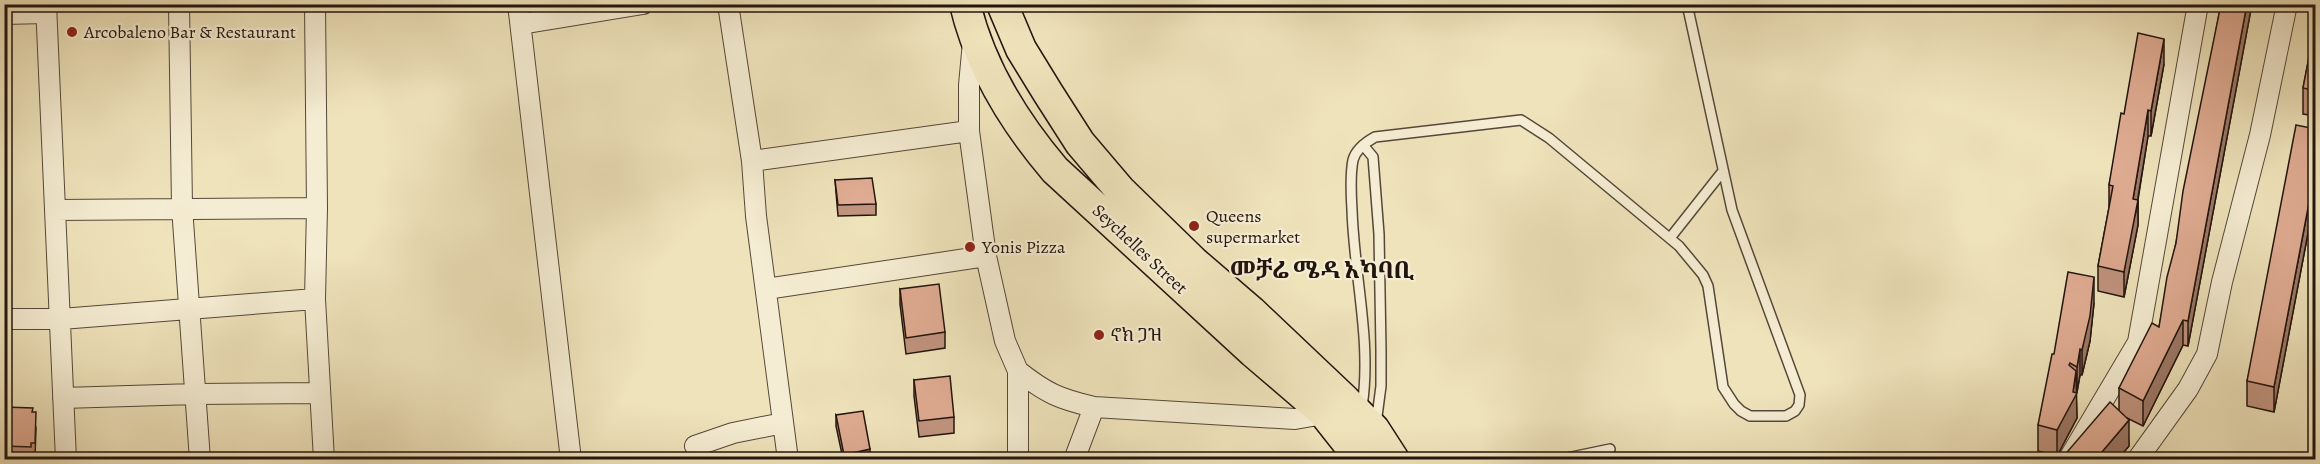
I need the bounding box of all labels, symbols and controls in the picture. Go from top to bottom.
place label: Arcobaleno Bar & Restaurant [83,20,296,44]
marker: Arcobaleno Bar & Restaurant [65,25,79,39]
street label: Seychelles Street [1087,199,1193,299]
place label: Queens supermarket [1206,204,1300,249]
marker: Queens supermarket [1187,219,1201,233]
place label: Yonis Pizza [981,235,1066,259]
marker: Yonis Pizza [963,240,977,254]
district label: መቻሬ ሜዳ አካባቢ [1230,254,1415,286]
place label: ኖክ ጋዝ [1111,323,1162,347]
marker: ኖክ ጋዝ [1092,328,1106,342]

